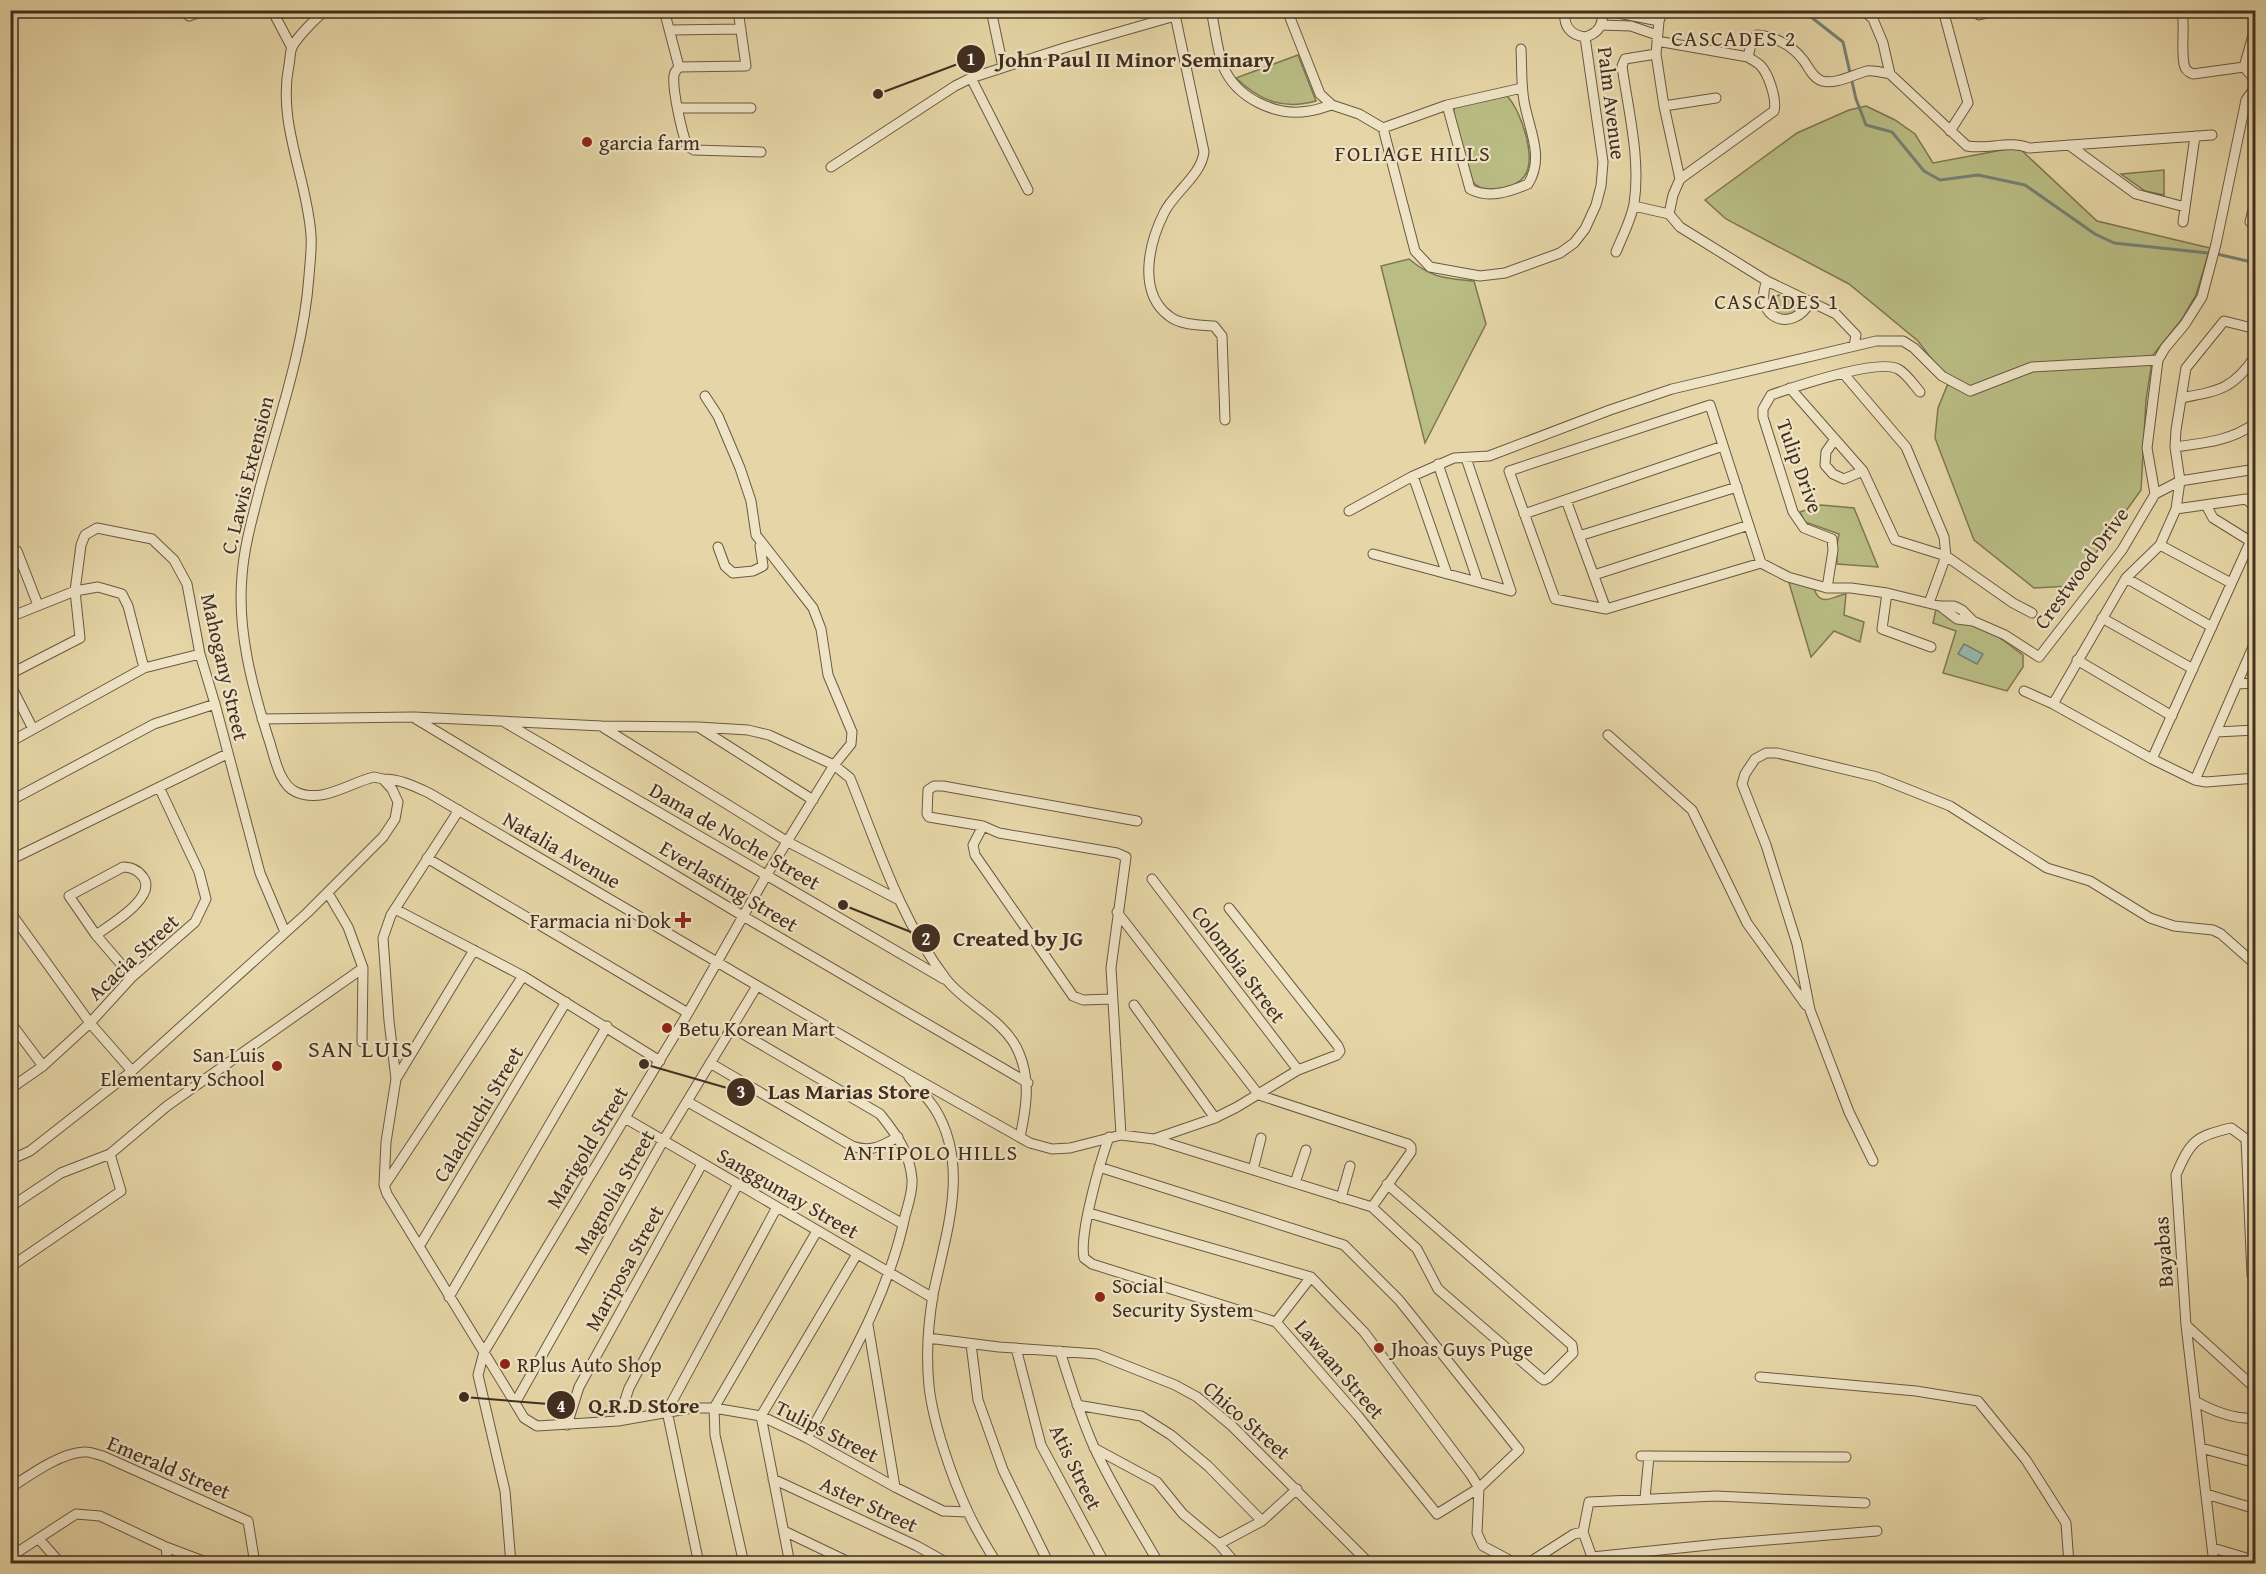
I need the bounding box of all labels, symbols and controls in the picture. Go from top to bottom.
district label: CASCADES 2 [1671,22,1797,54]
callout: John Paul II Minor Seminary [956,39,1287,79]
text: John Paul II Minor Seminary [993,43,1275,75]
text: 1 [966,45,976,72]
street label: Palm Avenue [1590,45,1634,161]
place label: garcia farm [599,127,700,158]
marker: garcia farm [580,135,594,149]
district label: FOLIAGE HILLS [1335,137,1491,169]
district label: CASCADES 1 [1714,285,1840,317]
street label: C. Lawis Extension [212,393,282,557]
street label: Tulip Drive [1769,415,1831,517]
street label: Crestwood Drive [2026,500,2136,635]
street label: Mahogany Street [193,590,257,744]
street label: Dama de Noche Street [644,774,827,898]
street label: Natalia Avenue [497,804,627,896]
street label: Everlasting Street [654,832,805,940]
street label: Colombia Street [1184,899,1294,1030]
place label: Farmacia ni Dok [530,905,671,936]
street label: Acacia Street [80,906,186,1008]
marker: Farmacia ni Dok [676,913,690,927]
callout: Created by JG [911,918,1095,958]
text: Created by JG [953,922,1083,954]
text: 2 [921,925,931,952]
place label: Betu Korean Mart [679,1013,836,1044]
marker: Betu Korean Mart [660,1021,674,1035]
district label: SAN LUIS [308,1031,414,1066]
place label: San Luis Elementary School [100,1039,265,1094]
street label: Calachuchi Street [425,1040,531,1188]
marker: San Luis Elementary School [270,1059,284,1073]
callout: Las Marias Store [726,1072,942,1112]
text: Las Marias Store [768,1075,930,1107]
text: 3 [736,1078,746,1105]
street label: Marigold Street [538,1079,636,1214]
street label: Magnolia Street [566,1123,663,1260]
district label: ANTIPOLO HILLS [843,1136,1019,1168]
street label: Sanggumay Street [711,1140,865,1247]
street label: Mariposa Street [577,1199,672,1337]
street label: Bayabas [2145,1215,2181,1289]
place label: Social Security System [1112,1270,1253,1325]
marker: Social Security System [1093,1290,1107,1304]
street label: Lawaan Street [1288,1312,1393,1426]
place label: Jhoas Guys Puge [1388,1333,1533,1364]
marker: Jhoas Guys Puge [1372,1341,1386,1355]
place label: RPlus Auto Shop [517,1349,662,1380]
marker: RPlus Auto Shop [498,1357,512,1371]
street label: Chico Street [1196,1373,1298,1467]
callout: Q.R.D Store [546,1385,712,1425]
text: Q.R.D Store [588,1389,700,1421]
text: 4 [556,1392,566,1419]
street label: Tulips Street [770,1392,885,1471]
street label: Atis Street [1042,1419,1110,1516]
street label: Emerald Street [103,1427,236,1507]
street label: Aster Street [815,1468,924,1540]

